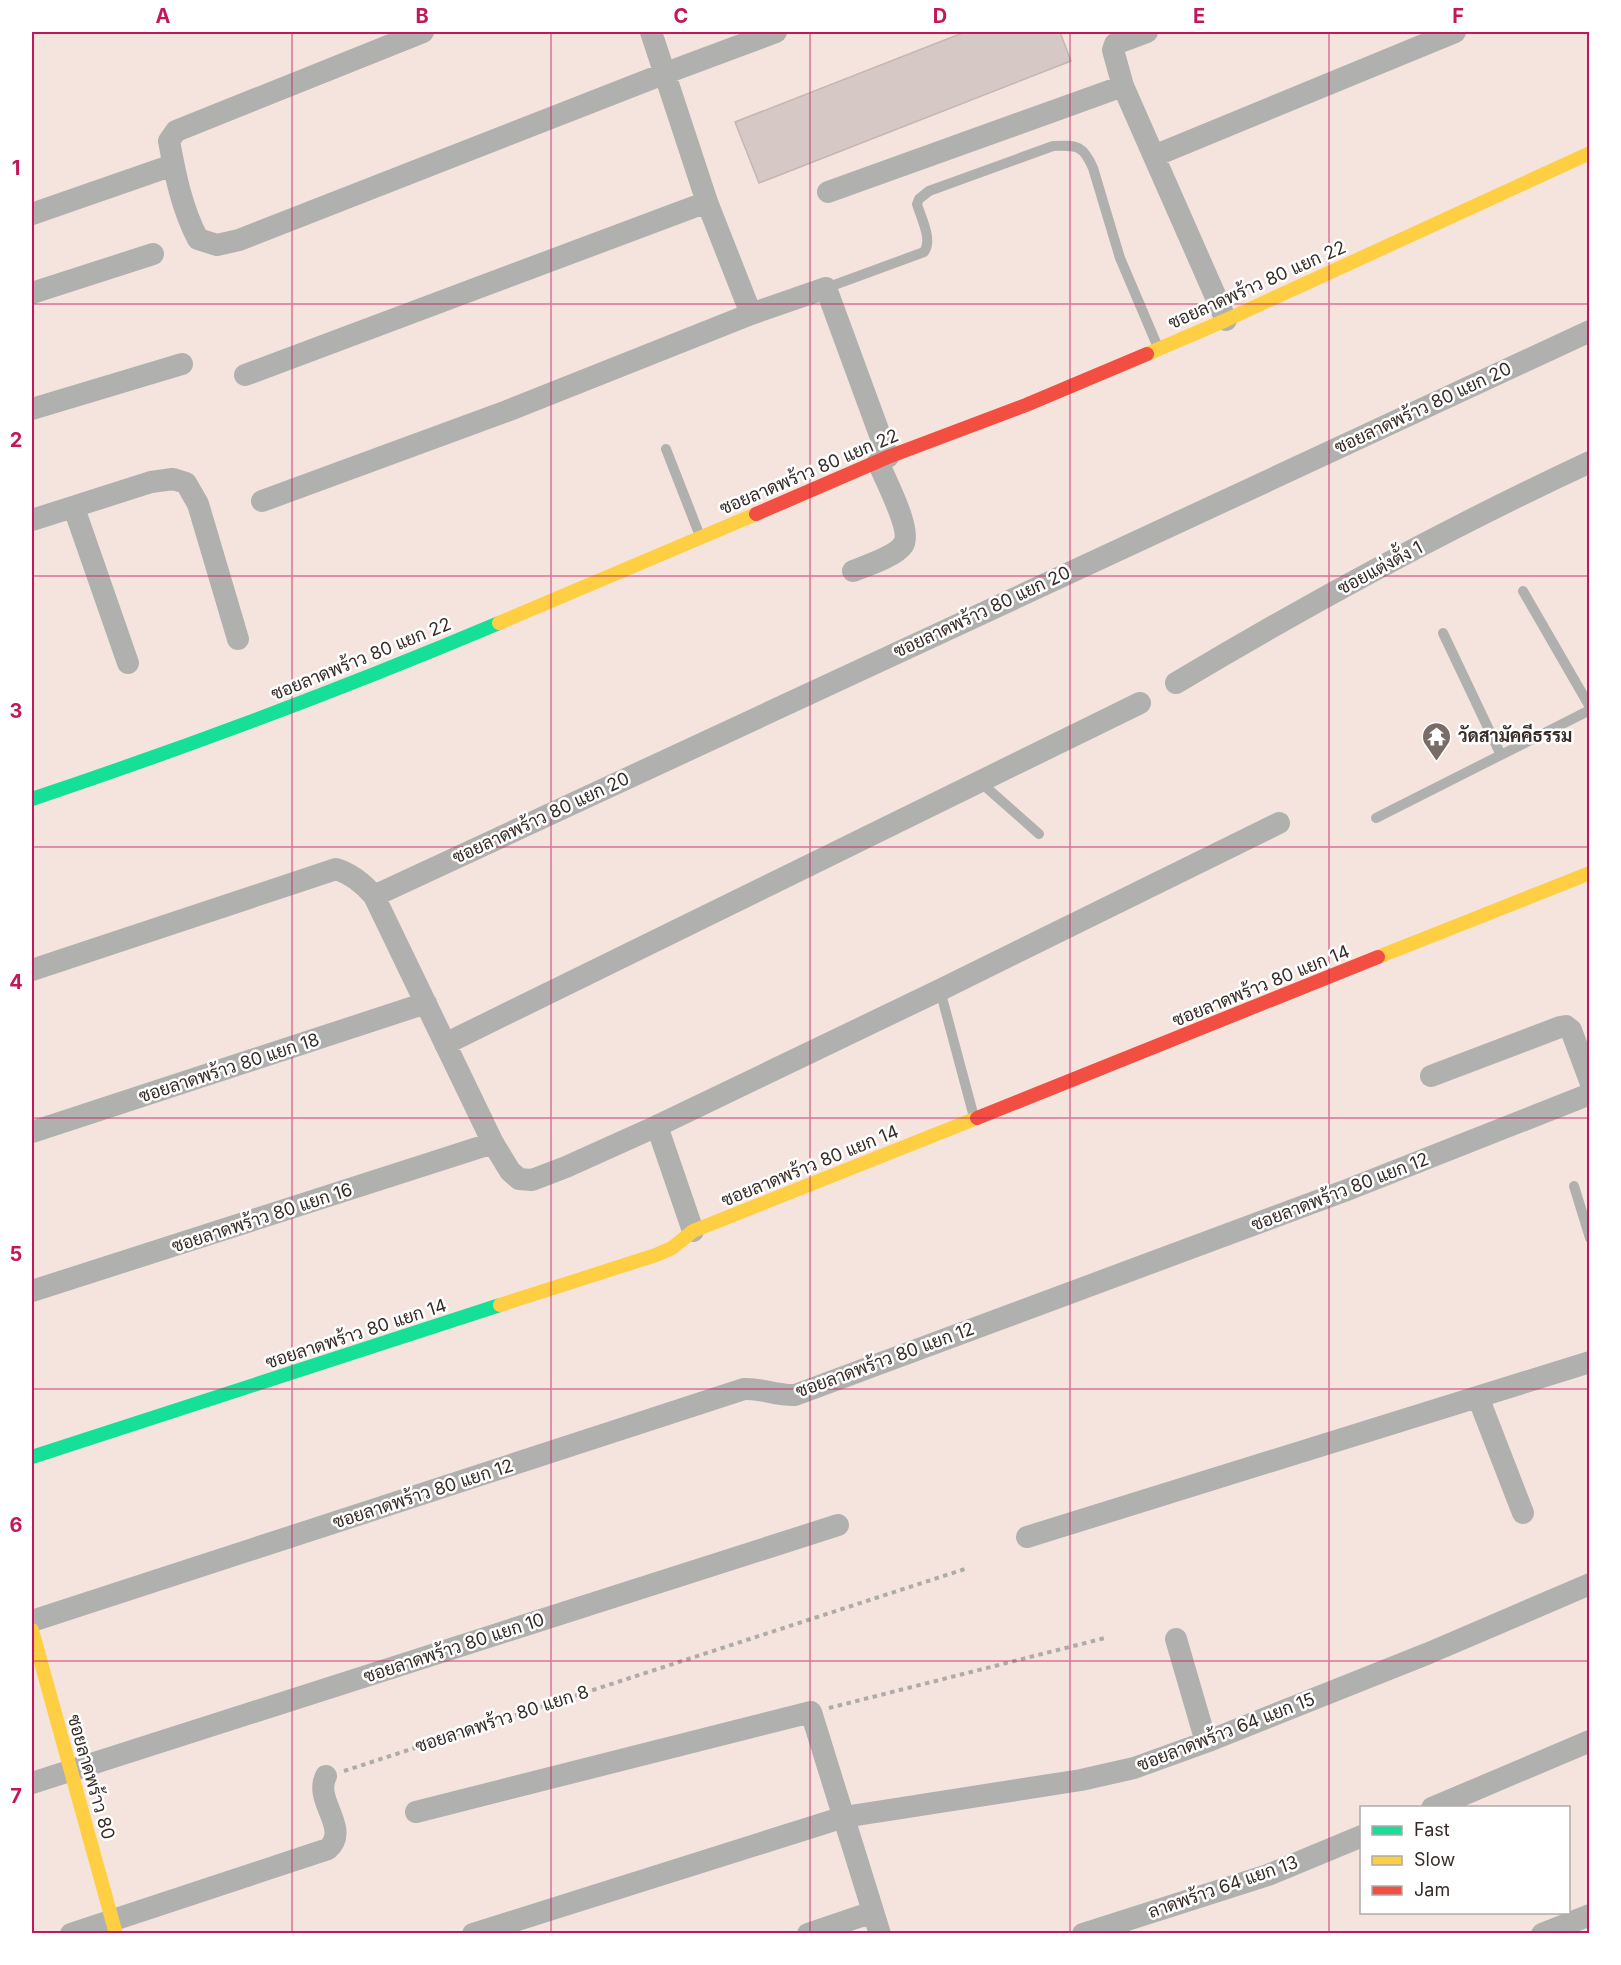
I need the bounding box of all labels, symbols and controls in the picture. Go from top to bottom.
text: A [156,4,171,28]
text: B [415,4,429,28]
text: C [674,4,688,28]
text: D [933,4,947,28]
text: E [1193,4,1205,28]
text: F [1452,4,1464,28]
text: 1 [12,156,20,180]
street label: ซอยลาดพร้าว 80 แยก 22 [1164,235,1349,333]
street label: ซอยลาดพร้าว 80 แยก 20 [1331,356,1514,458]
street label: ซอยลาดพร้าว 80 แยก 22 [716,423,901,519]
text: 2 [10,428,22,452]
street label: ซอยแต่งตั้ง 1 [1332,533,1426,599]
street label: ซอยลาดพร้าว 80 แยก 20 [890,560,1073,662]
street label: ซอยลาดพร้าว 80 แยก 22 [267,612,454,704]
text: 3 [10,699,22,723]
temple icon: วัดสามัคคีธรรม [1421,720,1453,762]
place label: วัดสามัคคีธรรม [1458,723,1572,746]
street label: ซอยลาดพร้าว 80 แยก 20 [449,766,632,868]
street label: ซอยลาดพร้าว 80 แยก 14 [1169,939,1352,1031]
text: 4 [9,970,23,994]
street label: ซอยลาดพร้าว 80 แยก 18 [136,1027,322,1107]
street label: ซอยลาดพร้าว 80 แยก 14 [718,1119,901,1211]
street label: ซอยลาดพร้าว 80 แยก 12 [1248,1147,1432,1235]
street label: ซอยลาดพร้าว 80 แยก 16 [169,1177,355,1257]
text: 5 [10,1242,22,1266]
street label: ซอยลาดพร้าว 80 แยก 14 [262,1293,449,1373]
street label: ซอยลาดพร้าว 80 แยก 12 [792,1316,977,1402]
street label: ซอยลาดพร้าว 80 แยก 12 [330,1453,516,1533]
text: 6 [10,1513,23,1537]
street label: ซอยลาดพร้าว 80 แยก 10 [360,1607,547,1687]
street label: ซอยลาดพร้าว 80 แยก 8 [412,1680,591,1757]
street label: ซอยลาดพร้าว 64 แยก 15 [1134,1687,1318,1775]
street label: ซอยลาดพร้าว 80 [64,1712,120,1842]
text: 7 [10,1784,22,1808]
legend [1360,1806,1570,1914]
text: Fast [1414,1819,1450,1840]
text: Slow [1414,1849,1455,1870]
street label: ลาดพร้าว 64 แยก 13 [1145,1850,1300,1922]
text: Jam [1414,1879,1450,1900]

